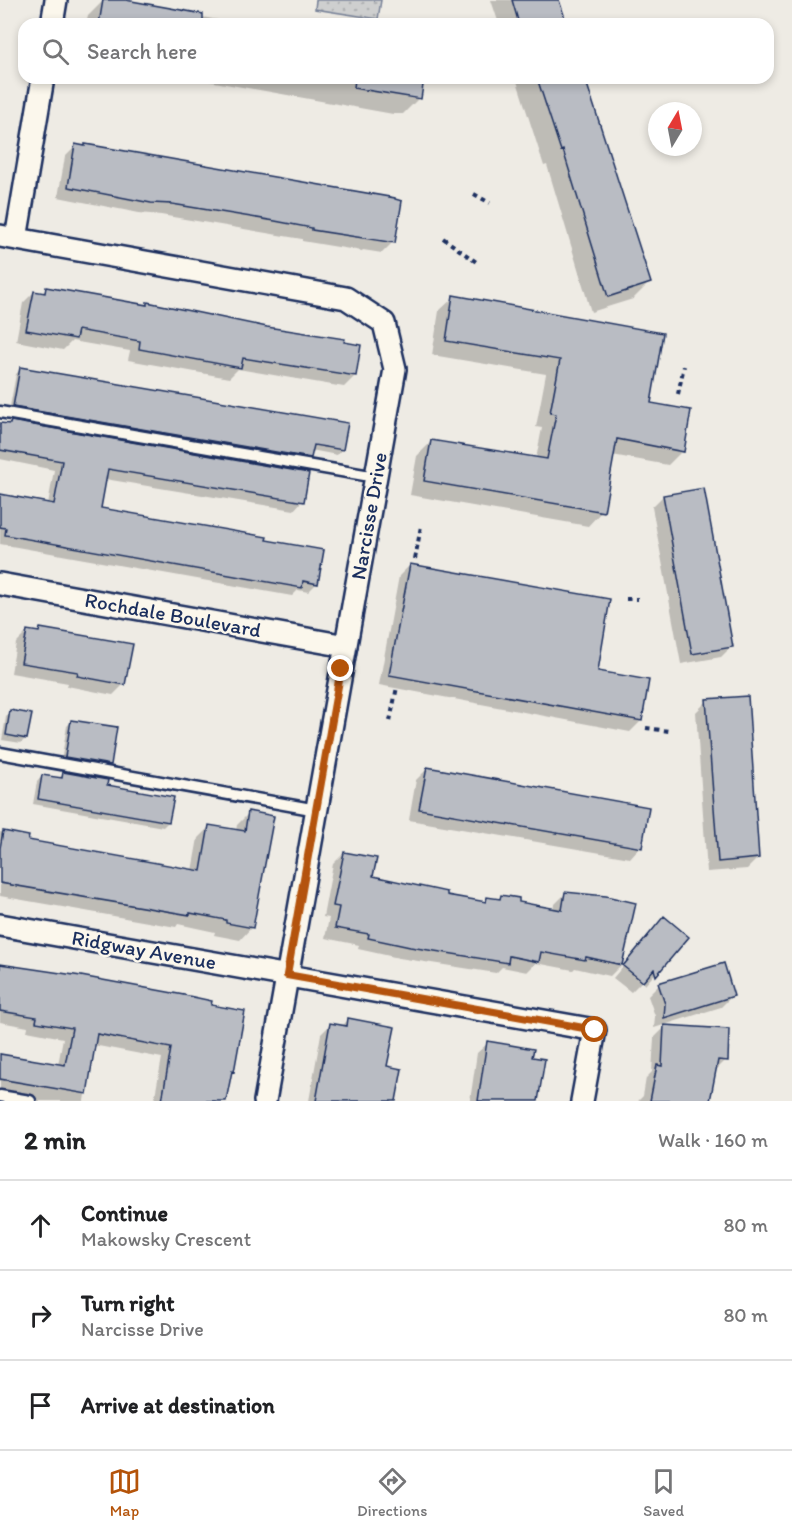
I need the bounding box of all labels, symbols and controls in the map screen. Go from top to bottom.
search box [18,18,774,84]
icon: search [39,35,72,68]
text: Search here [87,38,197,65]
north arrow [648,102,702,156]
street label: Narcisse Drive [345,450,392,582]
street label: Rochdale Boulevard [83,587,263,642]
route end [327,655,353,681]
street label: Ridgway Avenue [70,924,218,975]
route start [581,1016,607,1042]
text: 2 min [24,1124,86,1156]
text: Walk · 160 m [658,1128,768,1152]
text: Continue [81,1200,168,1227]
icon: ahead [24,1209,57,1242]
text: 80 m [723,1213,768,1237]
text: Makowsky Crescent [81,1227,251,1251]
text: Turn right [81,1290,175,1317]
icon: right [24,1299,57,1332]
text: 80 m [723,1303,768,1327]
text: Narcisse Drive [81,1317,204,1341]
icon: arrive [24,1389,57,1422]
text: Arrive at destination [81,1392,275,1419]
tab: Map [108,1465,141,1520]
tab: Directions [357,1465,427,1520]
tab: Saved [643,1465,684,1520]

